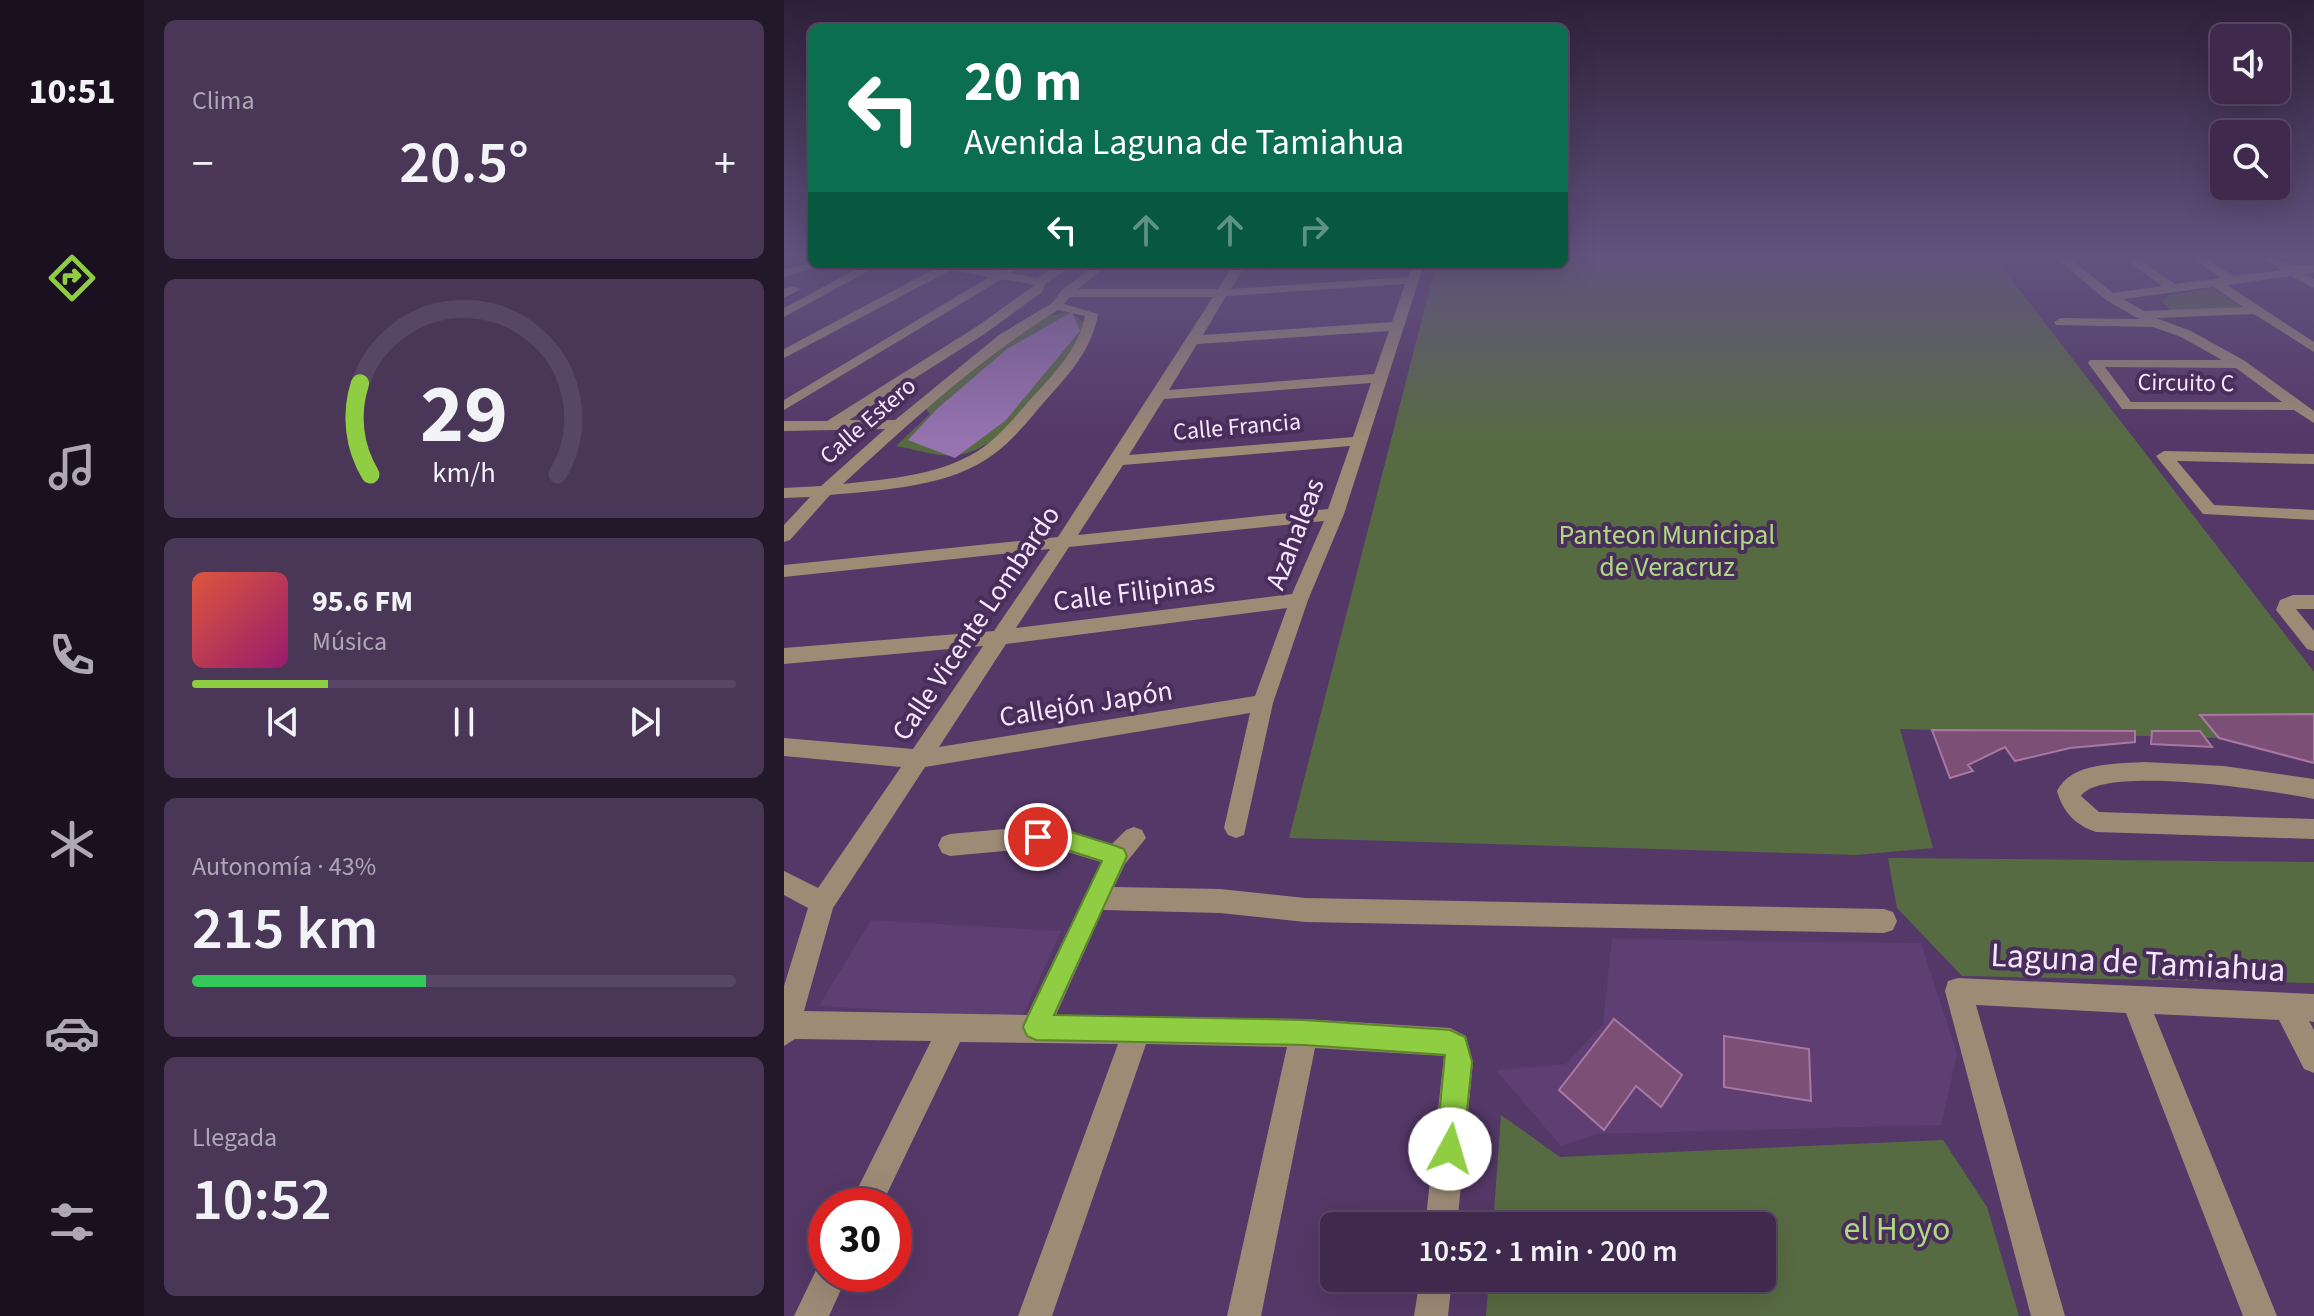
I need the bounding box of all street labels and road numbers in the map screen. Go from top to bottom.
street label: Circuito C [2137,365,2235,401]
street label: Calle Estero [812,369,924,473]
street label: Calle Francia [1172,404,1302,450]
street label: Azahaleas [1255,472,1335,596]
street label: Calle Vicente Lombardo [882,497,1070,749]
street label: Calle Filipinas [1051,562,1217,622]
street label: Callejón Japón [997,671,1175,737]
street label: Laguna de Tamiahua [1989,931,2287,995]

